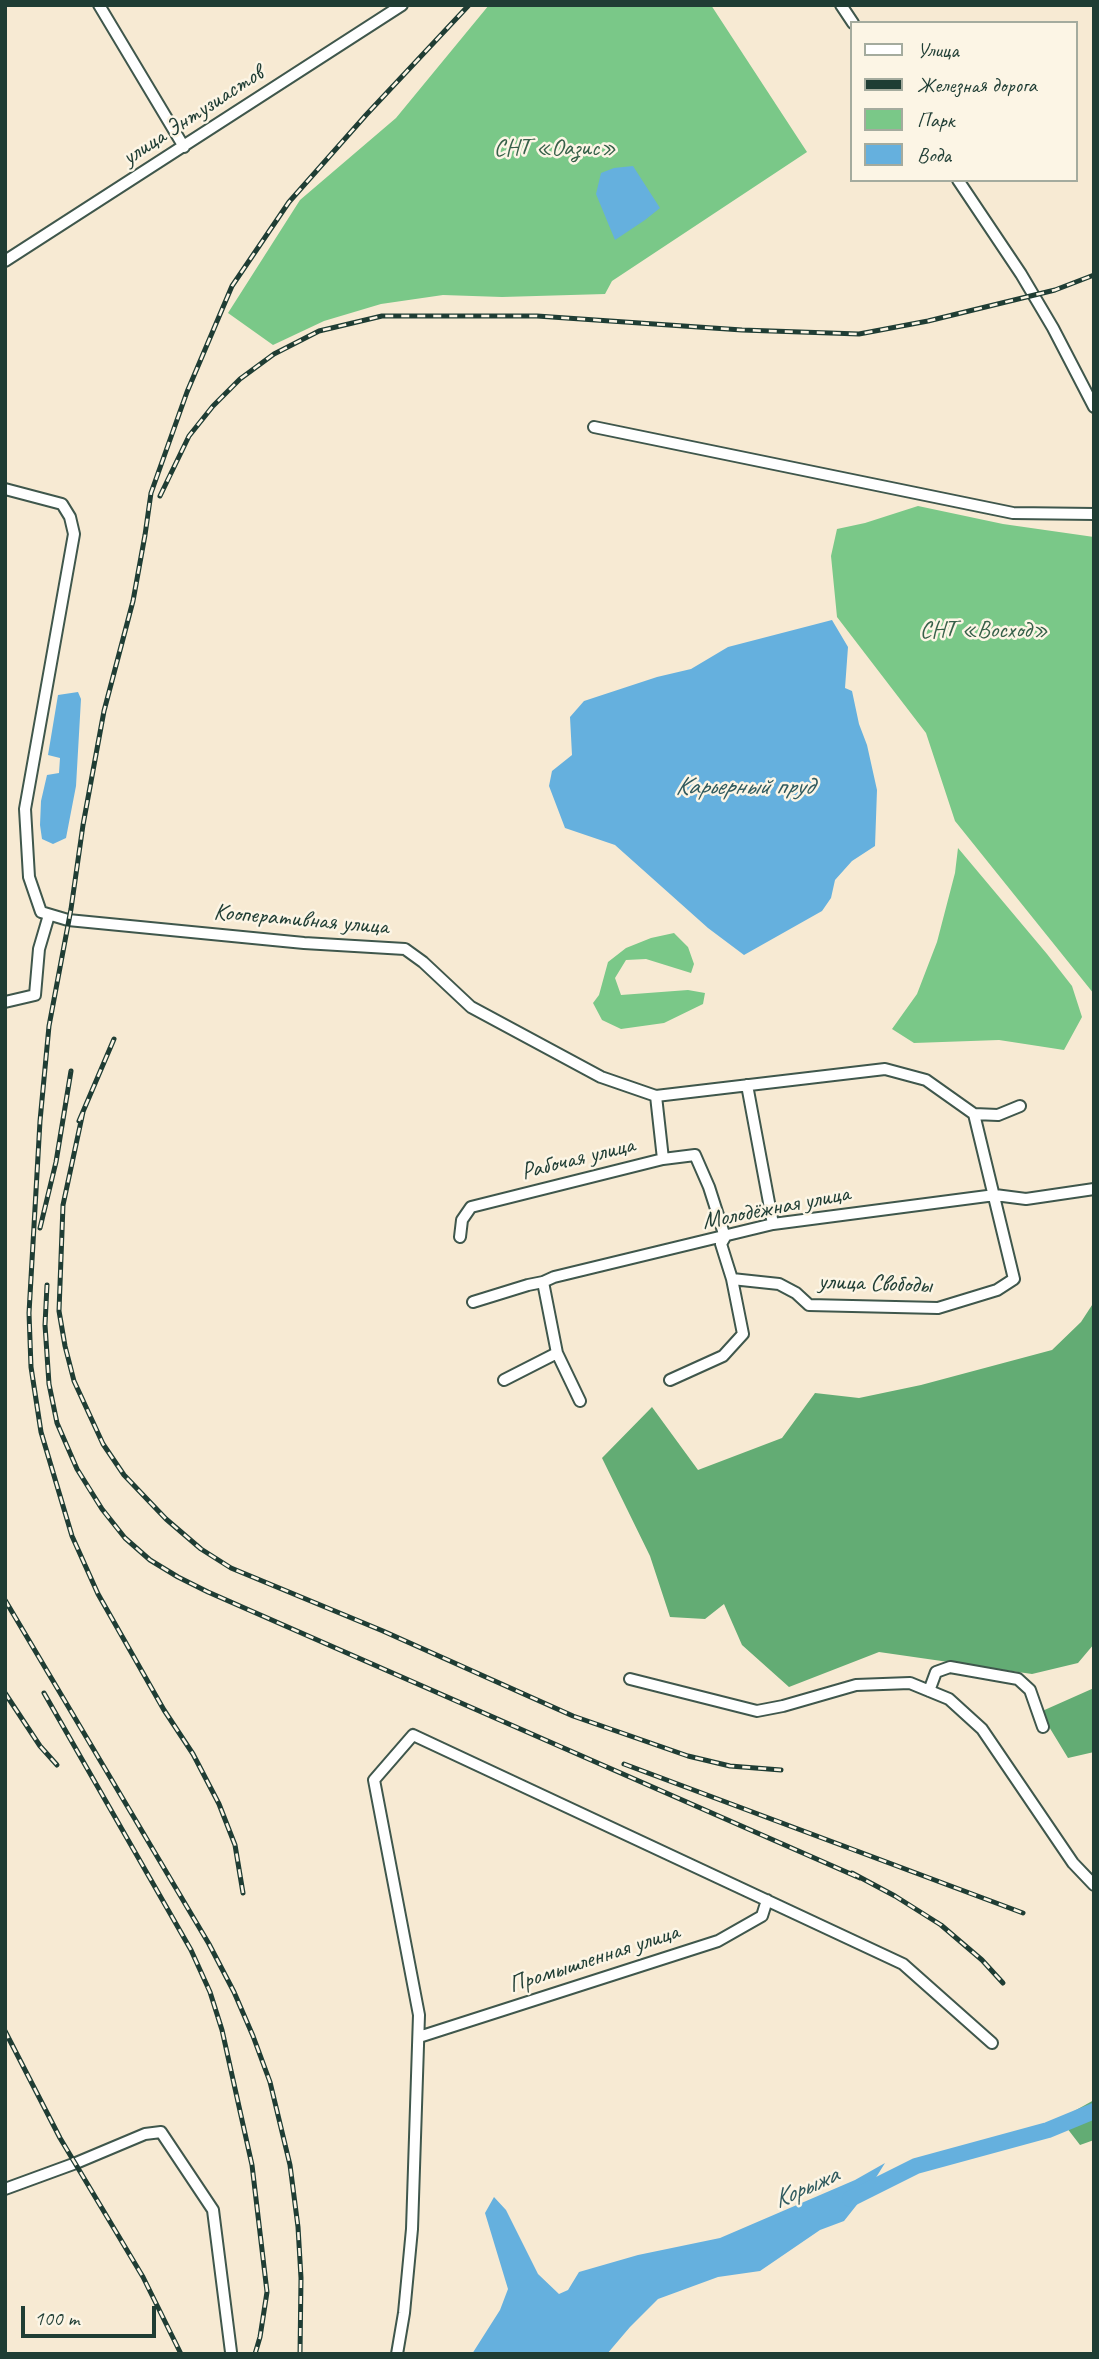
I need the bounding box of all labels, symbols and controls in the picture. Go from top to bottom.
legend [850,21,1078,182]
text: Улица [917,37,959,63]
street label: улица Энтузиастов [117,60,269,172]
text: Железная дорога [917,72,1037,98]
text: Парк [917,107,954,133]
park label: СНТ «Оазис» [494,135,616,163]
text: Вода [917,142,951,168]
park label: СНТ «Восход» [920,617,1048,645]
water label: Карьерный пруд [675,771,813,803]
street label: Кооперативная улица [213,898,389,942]
street label: Рабочая улица [518,1131,638,1187]
street label: Молодёжная улица [700,1180,852,1236]
street label: улица Свободы [818,1268,932,1300]
street label: Промышленная улица [505,1918,683,2000]
water label: Корыжа [769,2160,843,2216]
scale bar [24,2292,159,2336]
text: 100 m [34,2305,79,2331]

